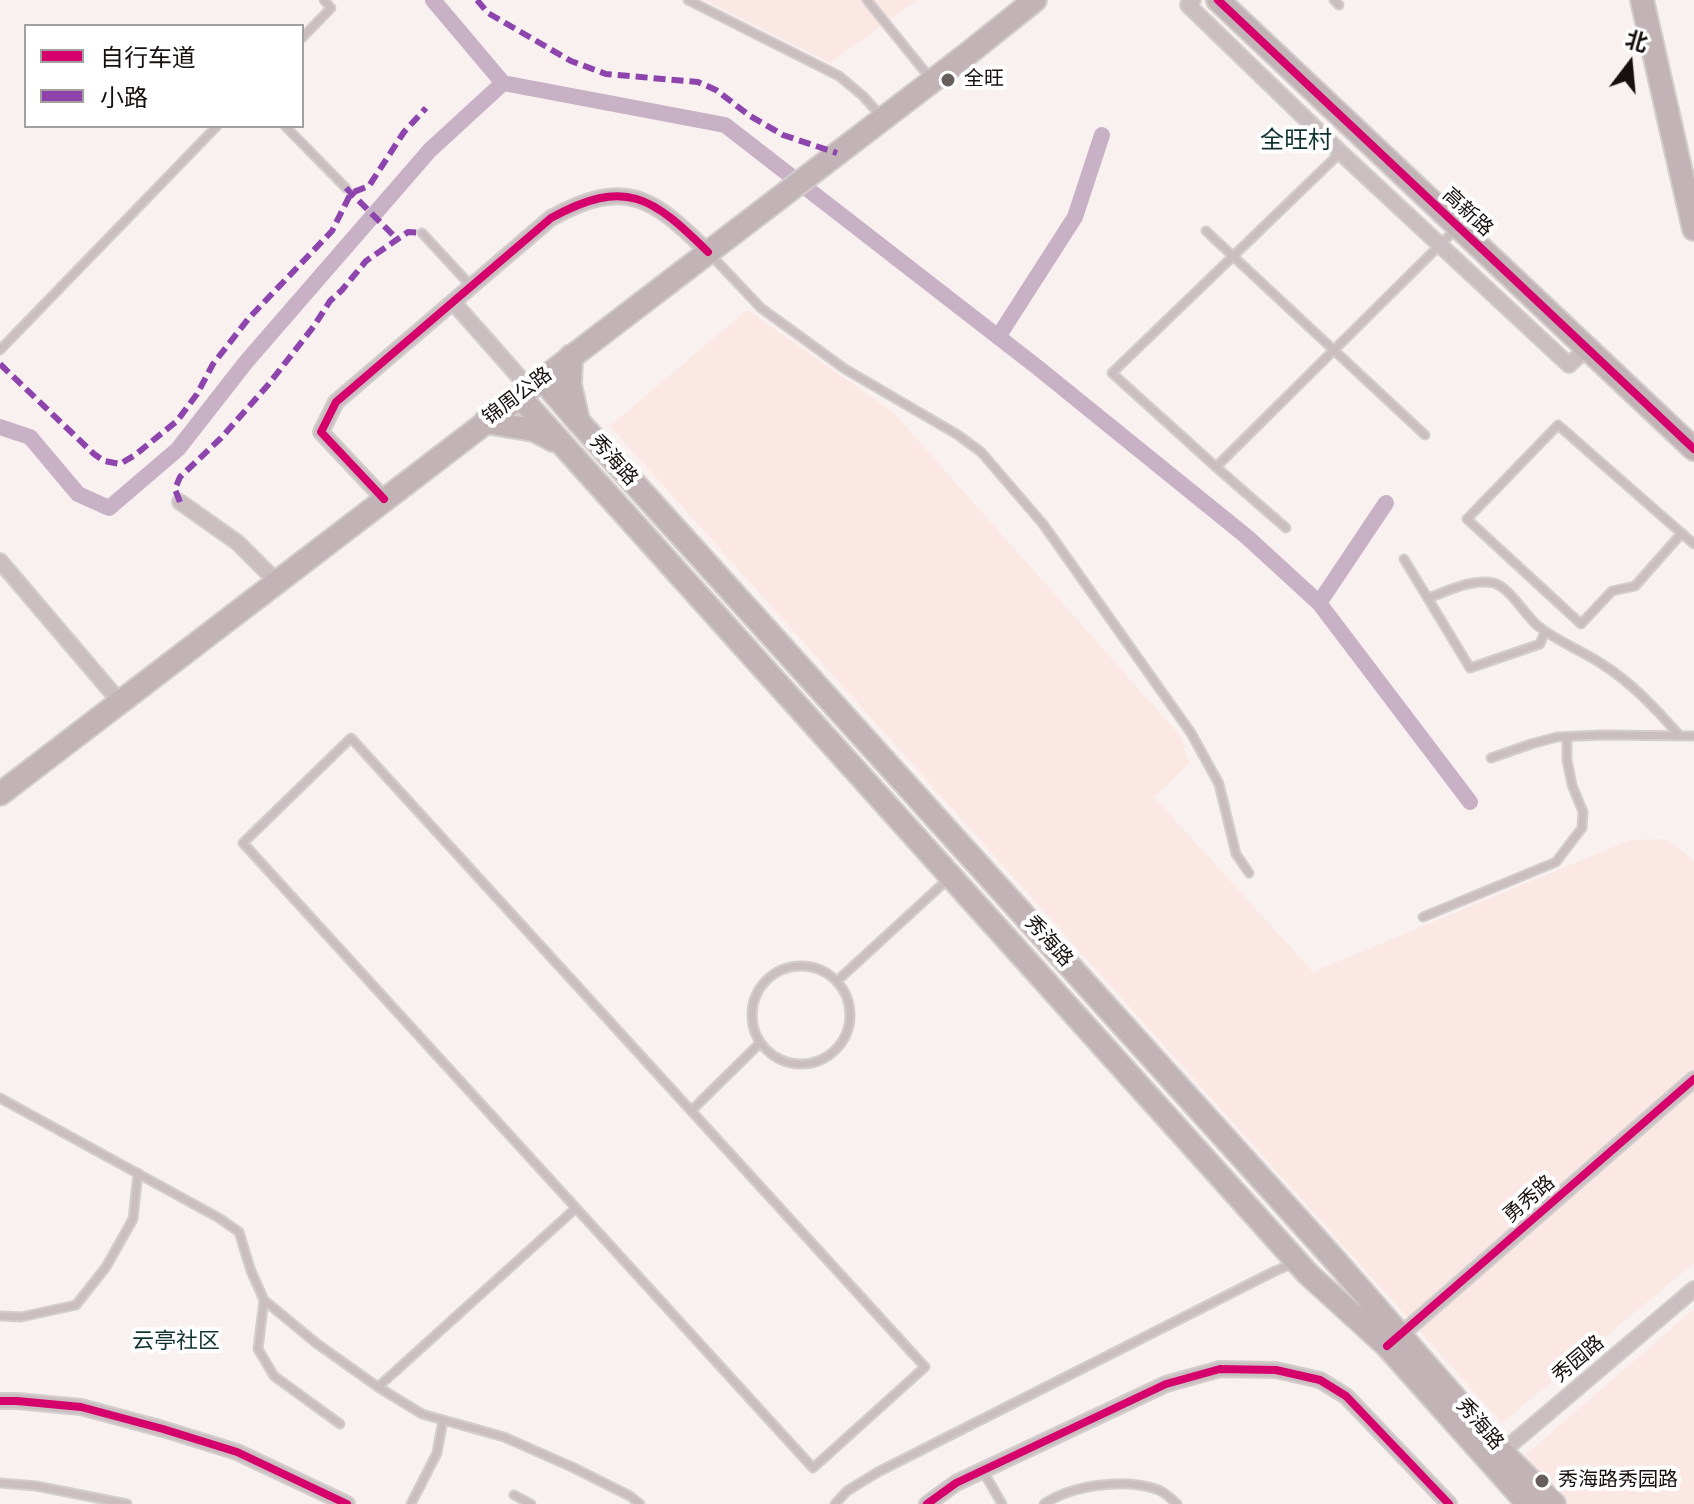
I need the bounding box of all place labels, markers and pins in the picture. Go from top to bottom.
place label: 全旺 [964,68,1004,92]
marker: 全旺 [939,71,957,89]
place label: 秀海路秀园路 [1558,1469,1678,1493]
marker: 秀海路秀园路 [1533,1472,1551,1490]

